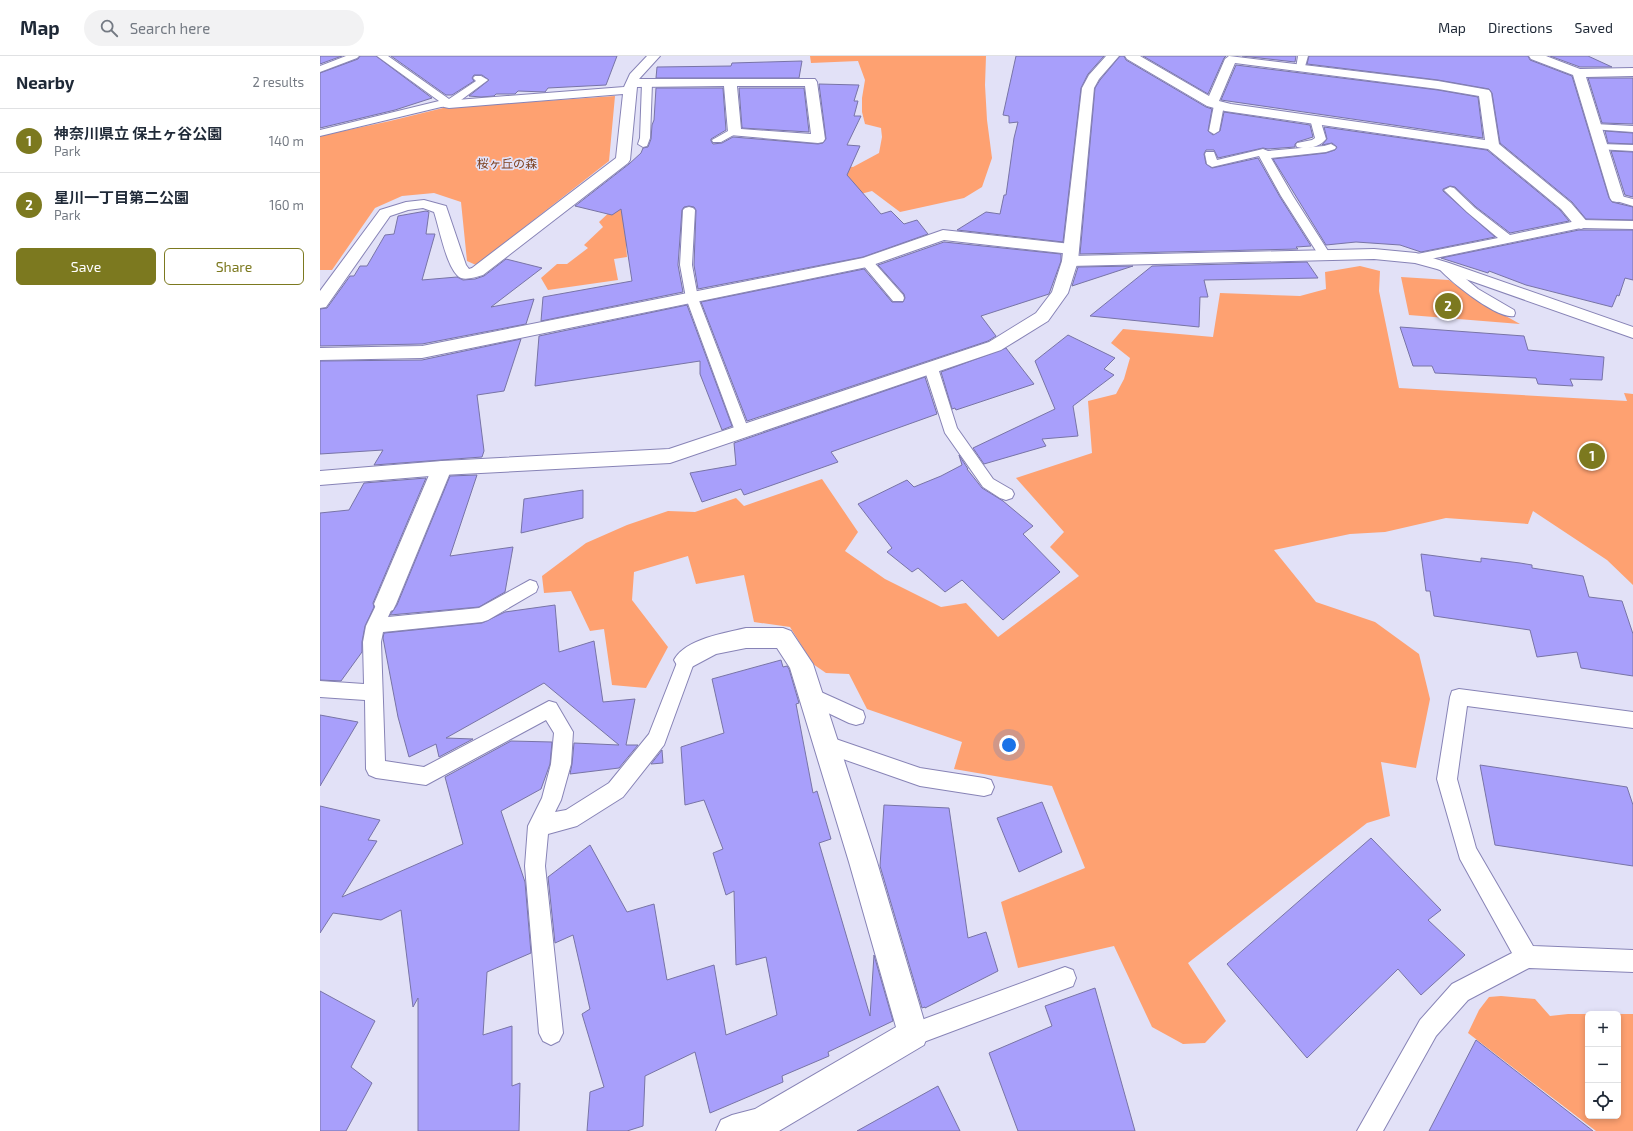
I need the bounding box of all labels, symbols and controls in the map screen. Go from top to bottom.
search box [84,10,364,46]
text: Map [20,16,60,39]
icon: search [98,17,120,39]
text: Search here [130,19,210,37]
text: Map [1438,19,1466,36]
text: Directions [1488,19,1553,36]
text: Saved [1575,19,1613,36]
text: Nearby [16,72,74,92]
text: 2 results [252,74,304,90]
text: 神奈川県立 保土ヶ谷公園 [54,124,222,142]
text: 1 [26,133,32,149]
text: 140 m [269,133,304,149]
text: Park [54,143,81,159]
park label: 桜ヶ丘の森 [477,156,537,170]
text: 星川一丁目第二公園 [54,188,189,206]
text: 2 [25,197,33,213]
text: 160 m [269,197,304,213]
text: Park [54,207,81,223]
button: Save [16,248,156,285]
button: Share [164,248,304,285]
pin: 2 [1435,291,1461,321]
pin: 1 [1579,441,1605,471]
your location [999,735,1019,755]
map controls [1585,1011,1621,1119]
button: + [1585,1011,1621,1047]
button: − [1585,1047,1621,1083]
button: locate [1585,1083,1621,1119]

